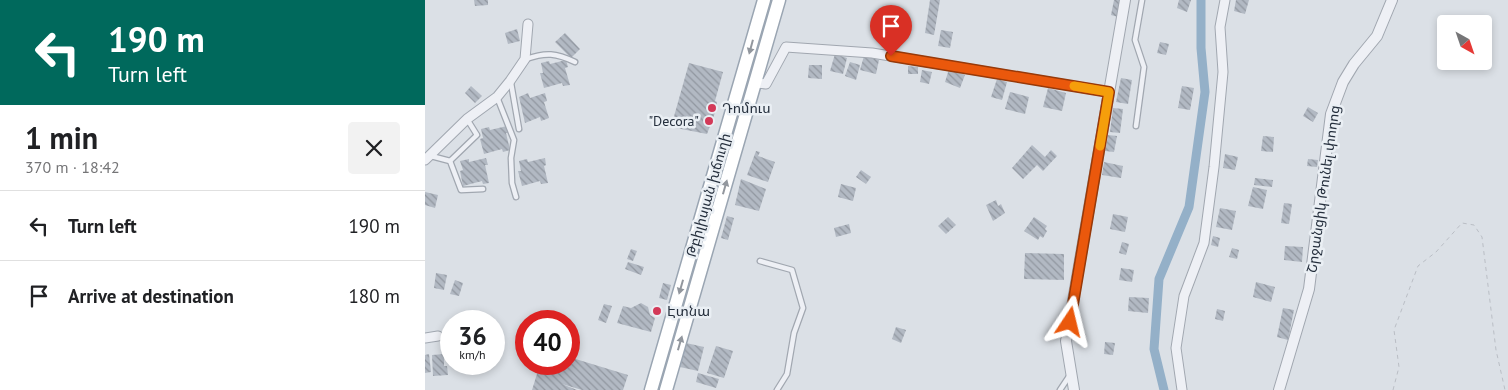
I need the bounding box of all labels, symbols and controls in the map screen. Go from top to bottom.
pin [870,5,912,56]
icon: arrive [877,12,905,40]
north arrow [1437,15,1493,70]
map controls [1437,15,1492,70]
text: 190 m [108,16,205,62]
icon: left [25,20,90,85]
one-way arrow [747,39,755,55]
text: Turn left [108,60,187,88]
place label: Դոմուս [722,99,771,117]
marker: Դոմուս [706,102,718,114]
street label: Շրջանցիկ Թունել փողոց [1302,104,1344,274]
place label: "Decora" [648,112,699,130]
marker: "Decora" [703,115,715,127]
text: 1 min [25,118,98,157]
button: close [348,122,400,174]
street label: Թբիլիսյան խճուղի [682,131,734,259]
text: 370 m · 18:42 [25,157,120,177]
one-way arrow [722,180,730,195]
icon: left [25,212,53,240]
text: Turn left [68,214,137,238]
text: 190 m [348,214,400,238]
one-way arrow [676,280,684,295]
icon: arrive [25,282,53,310]
text: Arrive at destination [68,284,234,308]
text: 180 m [348,284,400,308]
position arrow [1043,295,1095,347]
place label: Էտնա [667,302,710,320]
marker: Էտնա [651,305,663,317]
speed limit sign: 40 [515,310,580,375]
text: 36 [458,320,487,352]
one-way arrow [676,336,684,351]
text: km/h [459,347,486,362]

